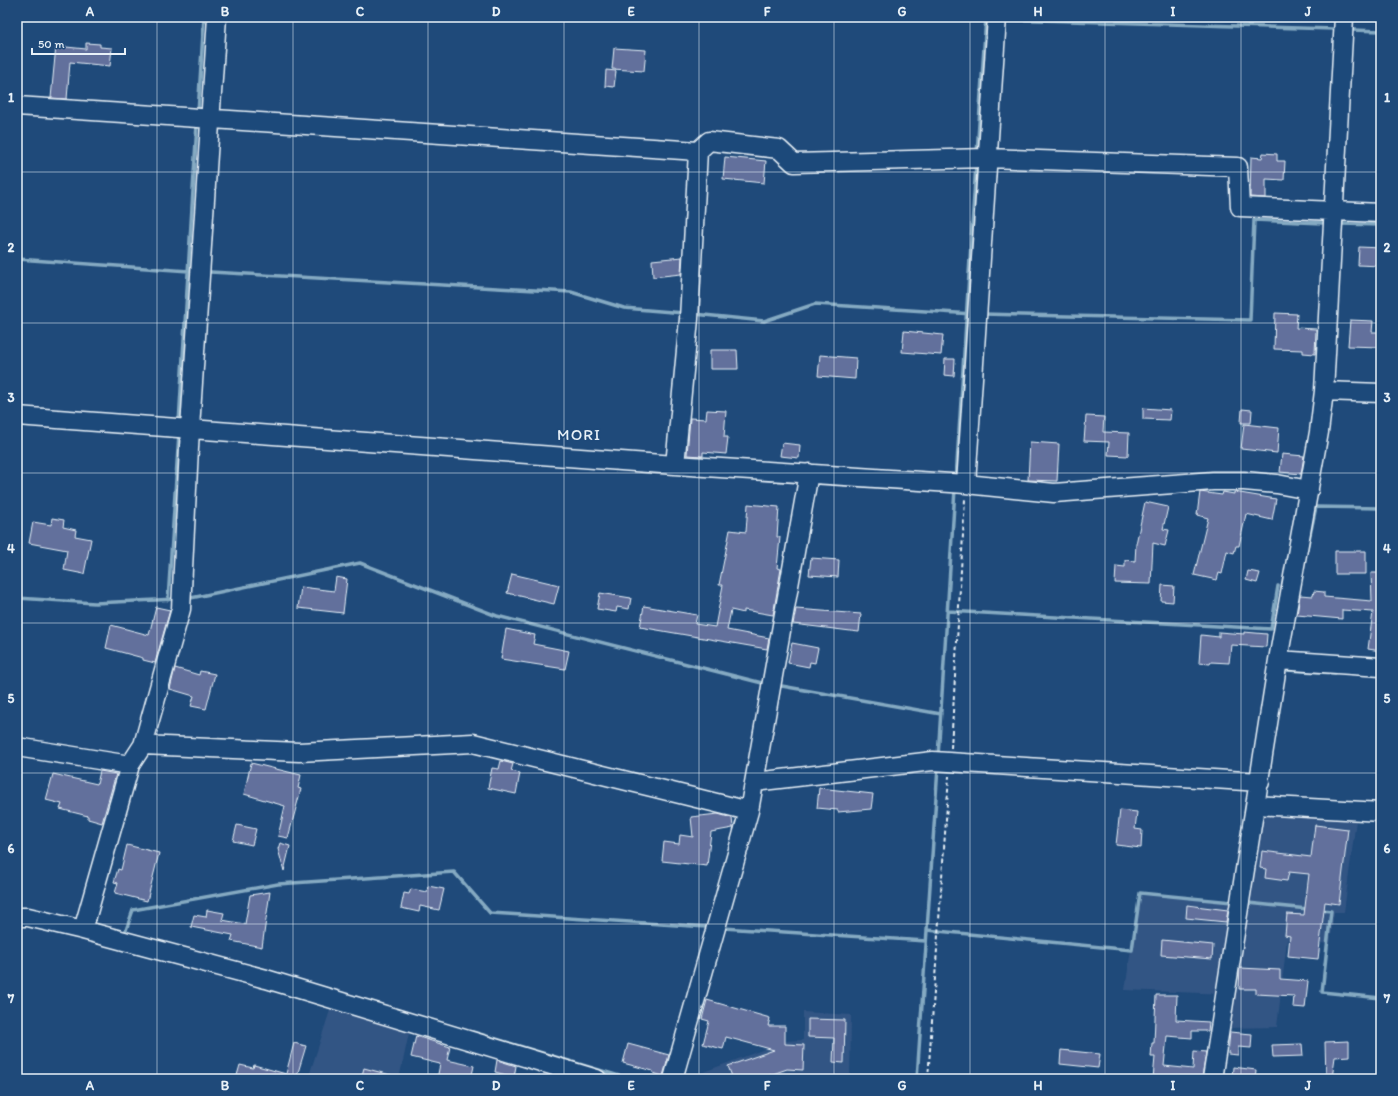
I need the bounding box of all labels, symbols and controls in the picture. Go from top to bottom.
text: A [85,4,95,19]
text: B [221,4,230,19]
text: C [356,4,365,19]
text: D [492,4,501,19]
text: E [627,4,635,19]
text: F [764,4,771,19]
text: G [898,4,907,19]
text: H [1034,4,1043,19]
text: I [1171,4,1176,19]
text: J [1304,4,1312,19]
scale bar [32,30,125,56]
text: 50 m [38,37,64,51]
text: 1 [8,90,14,105]
text: 1 [1384,90,1390,105]
text: 2 [8,240,15,255]
text: 2 [1384,240,1391,255]
text: 3 [7,390,15,405]
text: 3 [1383,390,1391,405]
district label: MORI [557,425,601,444]
text: 4 [7,541,15,556]
text: 4 [1383,541,1391,556]
text: 5 [8,691,15,706]
text: 5 [1384,691,1391,706]
text: 6 [8,841,15,856]
text: 6 [1384,841,1391,856]
text: 7 [7,991,15,1006]
text: 7 [1383,991,1391,1006]
text: A [85,1078,95,1093]
text: B [221,1078,230,1093]
text: C [356,1078,365,1093]
text: D [492,1078,501,1093]
text: E [627,1078,635,1093]
text: F [764,1078,771,1093]
text: G [898,1078,907,1093]
text: H [1034,1078,1043,1093]
text: I [1171,1078,1176,1093]
text: J [1304,1078,1312,1093]

